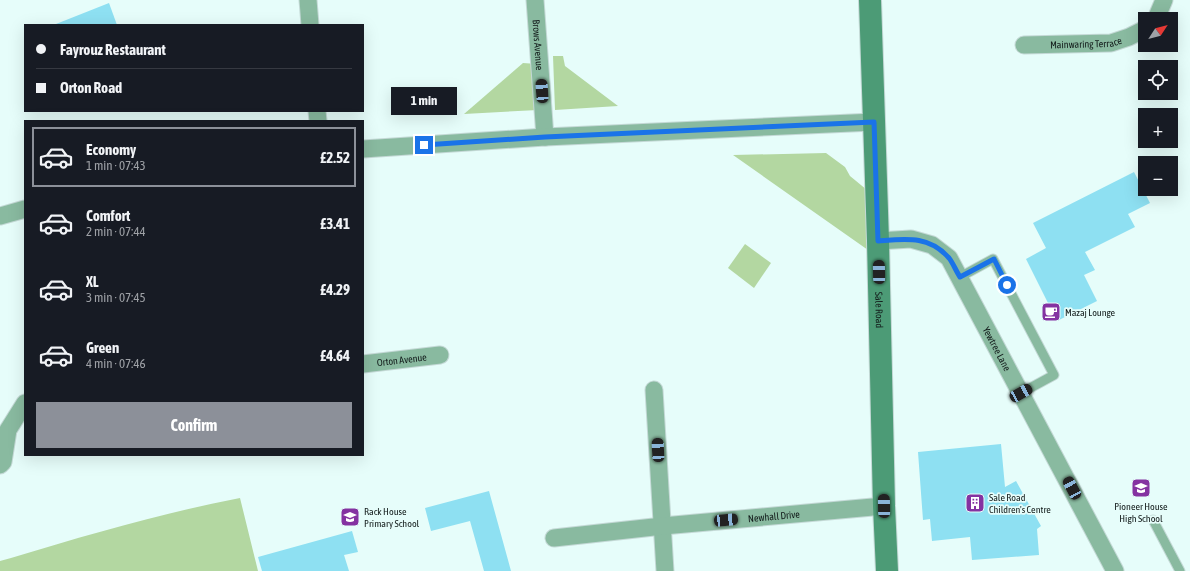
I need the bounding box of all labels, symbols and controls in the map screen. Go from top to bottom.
north arrow [1138,12,1178,52]
map controls [1138,12,1178,196]
street label: Brows Avenue [530,19,545,71]
street label: Mainwaring Terrace [1050,35,1124,50]
text: Fayrouz Restaurant [60,41,166,58]
button: locate [1138,60,1178,100]
text: Orton Road [60,79,122,96]
car [535,79,549,103]
callout: 1 min [391,87,457,115]
text: 1 min [411,93,437,108]
button: + [1138,108,1178,148]
route end [415,136,433,154]
icon: car [38,139,74,175]
text: Economy [86,141,136,158]
text: £2.52 [320,149,350,166]
button: − [1138,156,1178,196]
text: 1 min · 07:43 [86,158,146,173]
icon: car [38,205,74,241]
text: Comfort [86,207,130,224]
text: £3.41 [320,215,350,232]
text: 2 min · 07:44 [86,224,146,239]
car [873,260,885,284]
icon: car [38,271,74,307]
text: XL [86,273,99,290]
route start [998,276,1016,294]
text: £4.29 [320,281,350,298]
text: 3 min · 07:45 [86,290,146,305]
street label: Sale Road [873,292,885,328]
cafe icon: Mazaj Lounge [1040,301,1062,323]
place label: Mazaj Lounge [1065,307,1116,318]
street label: Yewtree Lane [980,325,1013,373]
icon: car [38,337,74,373]
text: Green [86,339,119,356]
text: £4.64 [320,347,350,364]
street label: Orton Avenue [376,352,428,368]
text: 4 min · 07:46 [86,356,146,371]
car [1008,382,1034,404]
button: Confirm [36,402,352,448]
car [651,438,665,462]
car [1061,475,1083,501]
school or university icon: Pioneer House High School [1130,477,1152,499]
building icon: Sale Road Children's Centre [964,492,986,514]
place label: Sale Road Children's Centre [989,492,1051,515]
car [878,494,890,518]
place label: Pioneer House High School [1114,501,1168,524]
school or university icon: Rack House Primary School [339,506,361,528]
place label: Rack House Primary School [364,506,420,529]
street label: Newhall Drive [748,509,801,524]
car [714,513,738,527]

